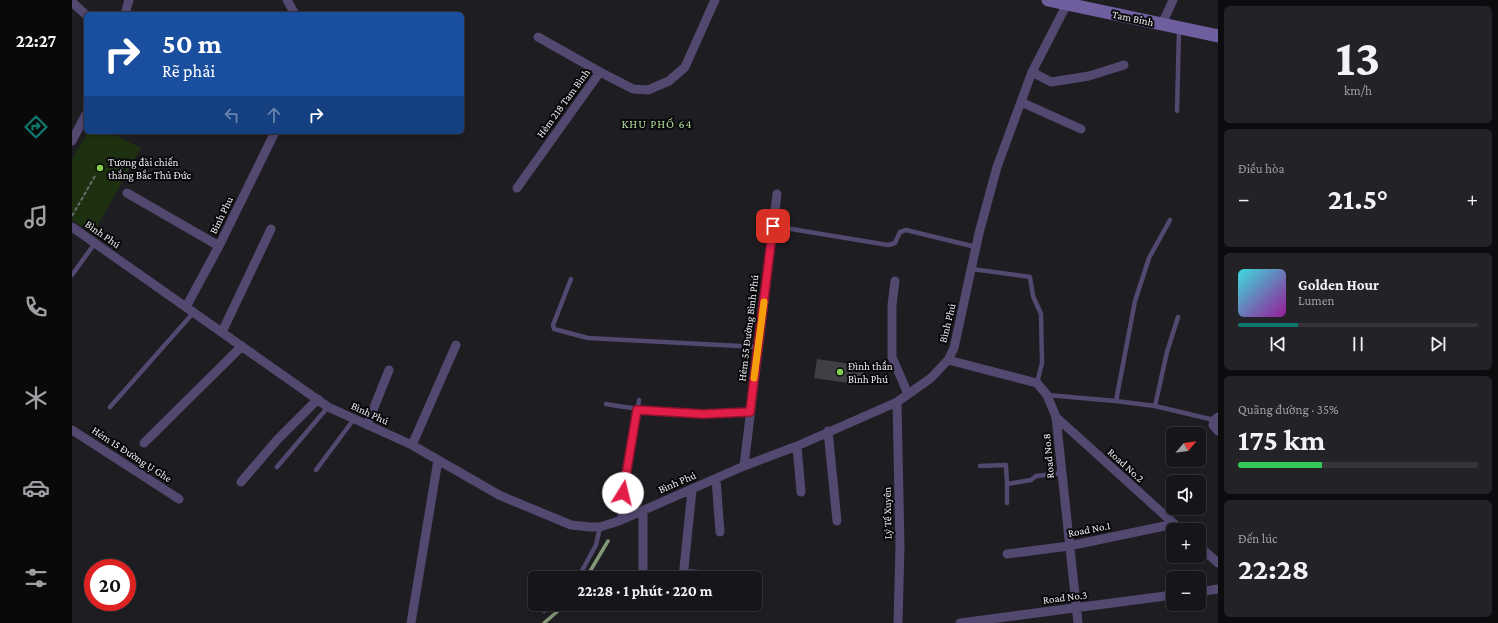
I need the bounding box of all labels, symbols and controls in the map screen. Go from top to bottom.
street label: Tam Binh [1111,8,1155,28]
icon: right [96,28,148,80]
text: 50 m [162,28,222,59]
text: 13 [1336,28,1380,86]
text: 22:27 [16,31,56,51]
text: Rẽ phải [162,61,215,81]
street label: Hẻm 218 Tam Bình [534,66,592,140]
text: km/h [1344,83,1372,98]
icon: left [221,104,243,126]
icon: ahead [263,104,285,126]
icon: right [305,104,327,126]
icon: directions [22,113,50,141]
district label: KHU PHỐ 64 [621,117,693,131]
place label: Tượng đài chiến thắng Bắc Thủ Đức [108,156,192,182]
text: Điều hòa [1238,161,1285,176]
marker: Tượng đài chiến thắng Bắc Thủ Đức [95,163,105,173]
text: 21.5° [1328,182,1388,215]
text: − [1238,186,1250,211]
text: + [1466,186,1478,211]
street label: Binh Phu [207,194,235,236]
icon: music [22,203,50,231]
pin [756,209,790,243]
icon: arrive [762,215,784,237]
street label: Bình Phú [83,218,123,250]
street label: Hẻm 55 Đường Bình Phú [736,274,762,382]
text: Golden Hour [1298,277,1379,293]
icon: phone [22,293,50,321]
text: Lumen [1298,293,1334,308]
street label: Bình Phú [936,302,958,344]
icon: previous [1267,333,1289,355]
icon: pause [1347,333,1369,355]
icon: next [1427,333,1449,355]
place label: Đình thần Bình Phú [848,360,893,385]
marker: Đình thần Bình Phú [835,367,845,377]
icon: climate [22,384,50,412]
street label: Bình Phú [349,399,391,427]
text: Quãng đường · 35% [1238,402,1339,417]
text: 175 km [1238,423,1326,456]
street label: Hẻm 15 Đường Ụ Ghe [89,424,174,485]
north arrow [1166,427,1206,467]
map controls [1166,427,1206,611]
street label: Road No.8 [1040,433,1056,479]
street label: Road No.2 [1105,446,1147,484]
street label: Bình Phú [656,469,698,495]
position arrow [602,472,644,514]
icon: car [22,474,50,502]
button: sound [1166,475,1206,515]
street label: Lý Tế Xuyên [881,487,894,539]
street label: Road No.1 [1067,519,1112,539]
button: + [1166,523,1206,563]
text: Đến lúc [1238,531,1278,546]
text: 22:28 [1238,552,1309,585]
speed limit sign: 20 [84,559,136,611]
icon: filters [22,564,50,592]
button: − [1166,571,1206,611]
text: 22:28 · 1 phút · 220 m [578,583,712,599]
street label: Road No.3 [1042,588,1088,606]

